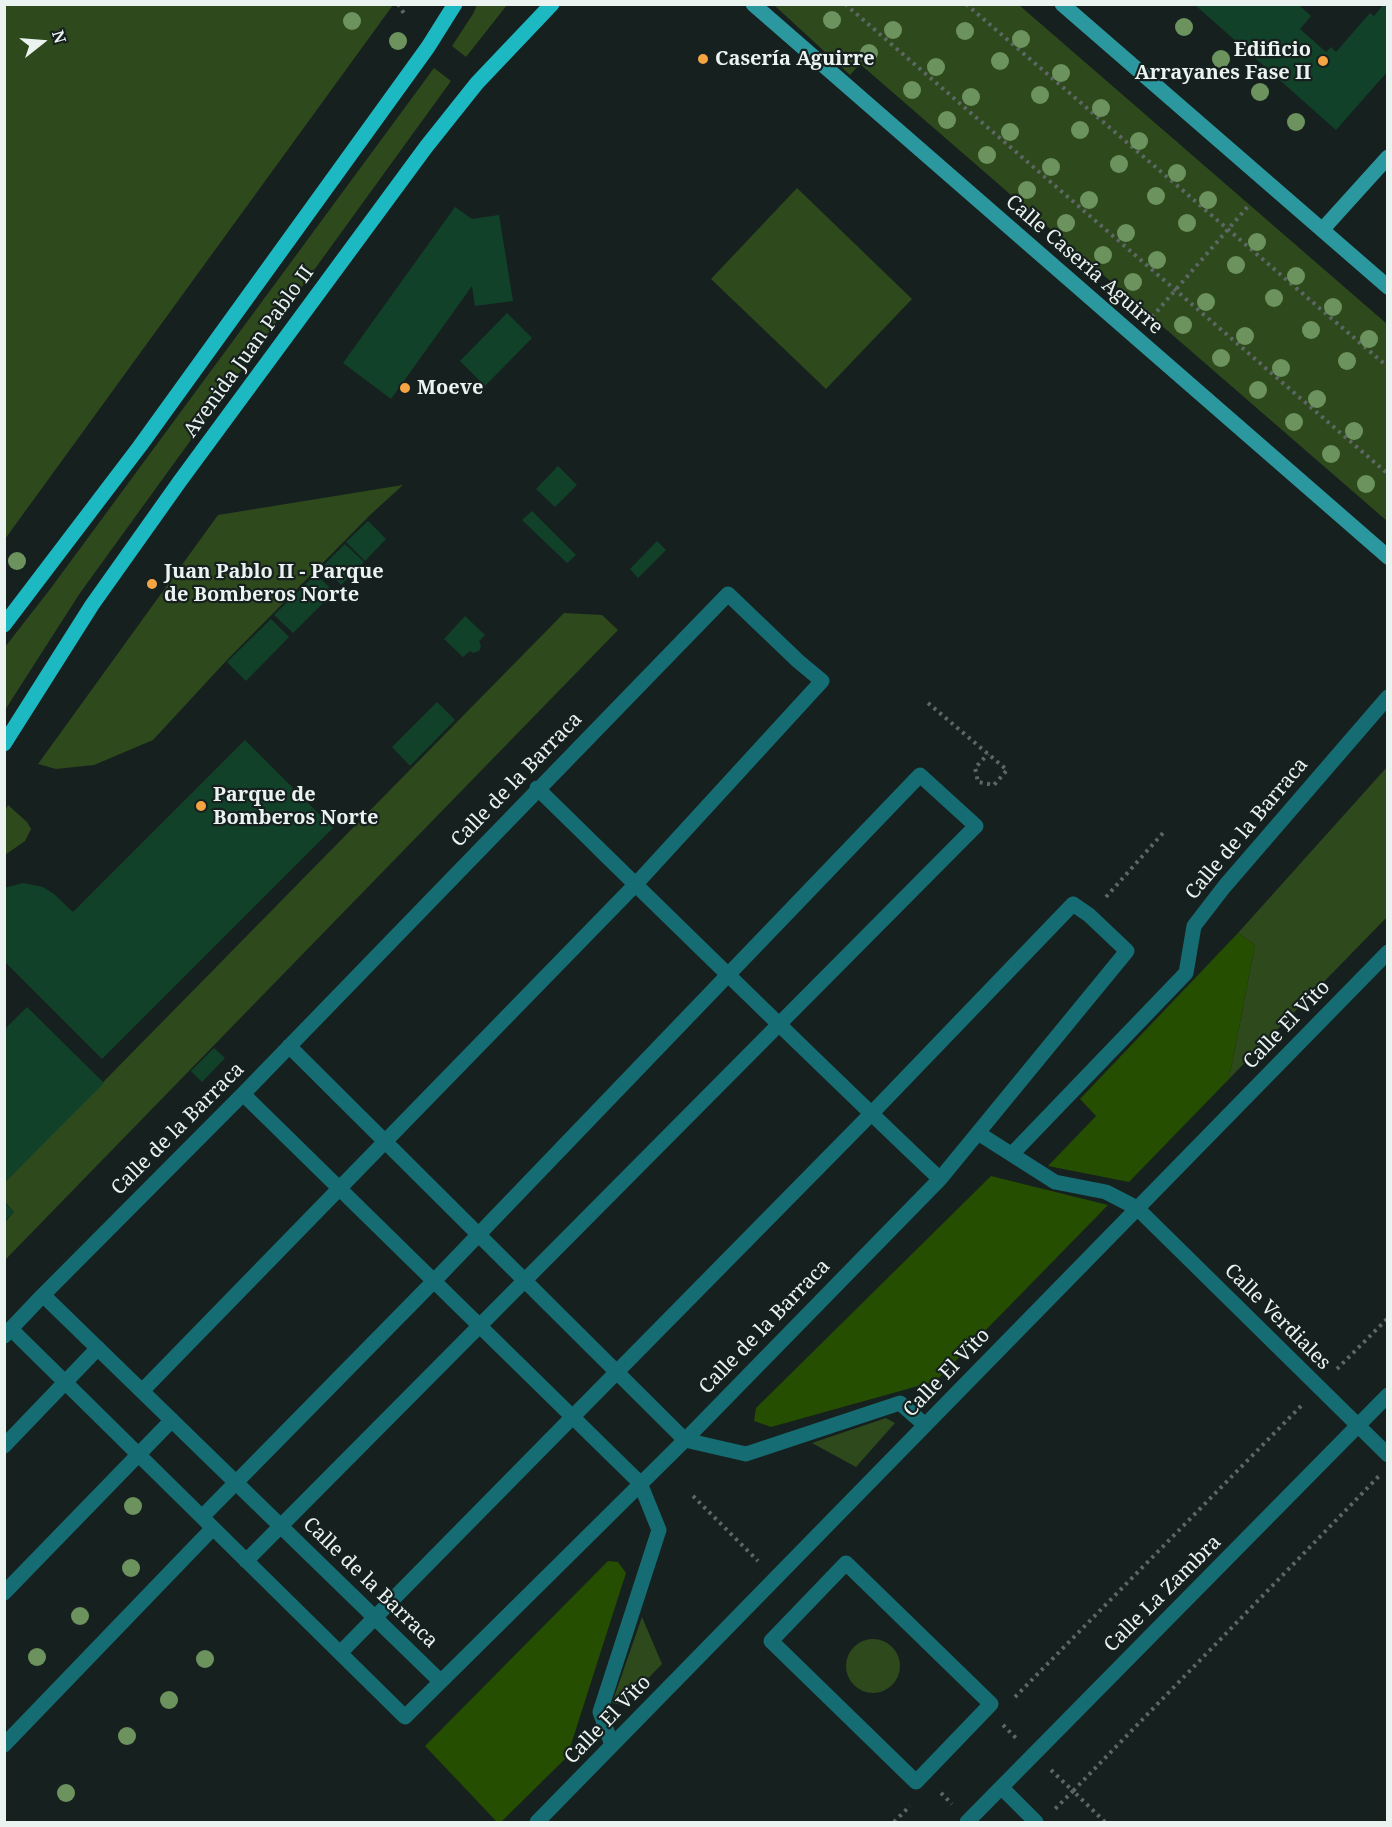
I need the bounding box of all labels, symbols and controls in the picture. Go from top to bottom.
north arrow [12,12,72,72]
text: N [47,27,72,46]
place label: Edificio Arrayanes Fase II [1135,38,1311,85]
place label: Casería Aguirre [715,47,875,71]
marker: Casería Aguirre [696,52,710,66]
marker: Edificio Arrayanes Fase II [1316,54,1330,68]
street label: Calle Casería Aguirre [1000,190,1168,340]
street label: Avenida Juan Pablo II [179,262,319,442]
place label: Moeve [417,376,483,400]
marker: Moeve [398,381,412,395]
place label: Juan Pablo II - Parque de Bomberos Norte [164,560,384,607]
marker: Juan Pablo II - Parque de Bomberos Norte [145,577,159,591]
street label: Calle de la Barraca [447,708,587,852]
street label: Calle de la Barraca [1181,753,1313,905]
place label: Parque de Bomberos Norte [213,783,378,830]
marker: Parque de Bomberos Norte [194,799,208,813]
street label: Calle El Vito [1239,976,1335,1074]
street label: Calle de la Barraca [107,1058,249,1200]
street label: Calle de la Barraca [695,1255,835,1399]
street label: Calle Verdiales [1219,1259,1335,1375]
street label: Calle El Vito [899,1324,995,1422]
street label: Calle de la Barraca [298,1513,442,1653]
street label: Calle La Zambra [1100,1531,1226,1657]
street label: Calle El Vito [560,1671,656,1769]

